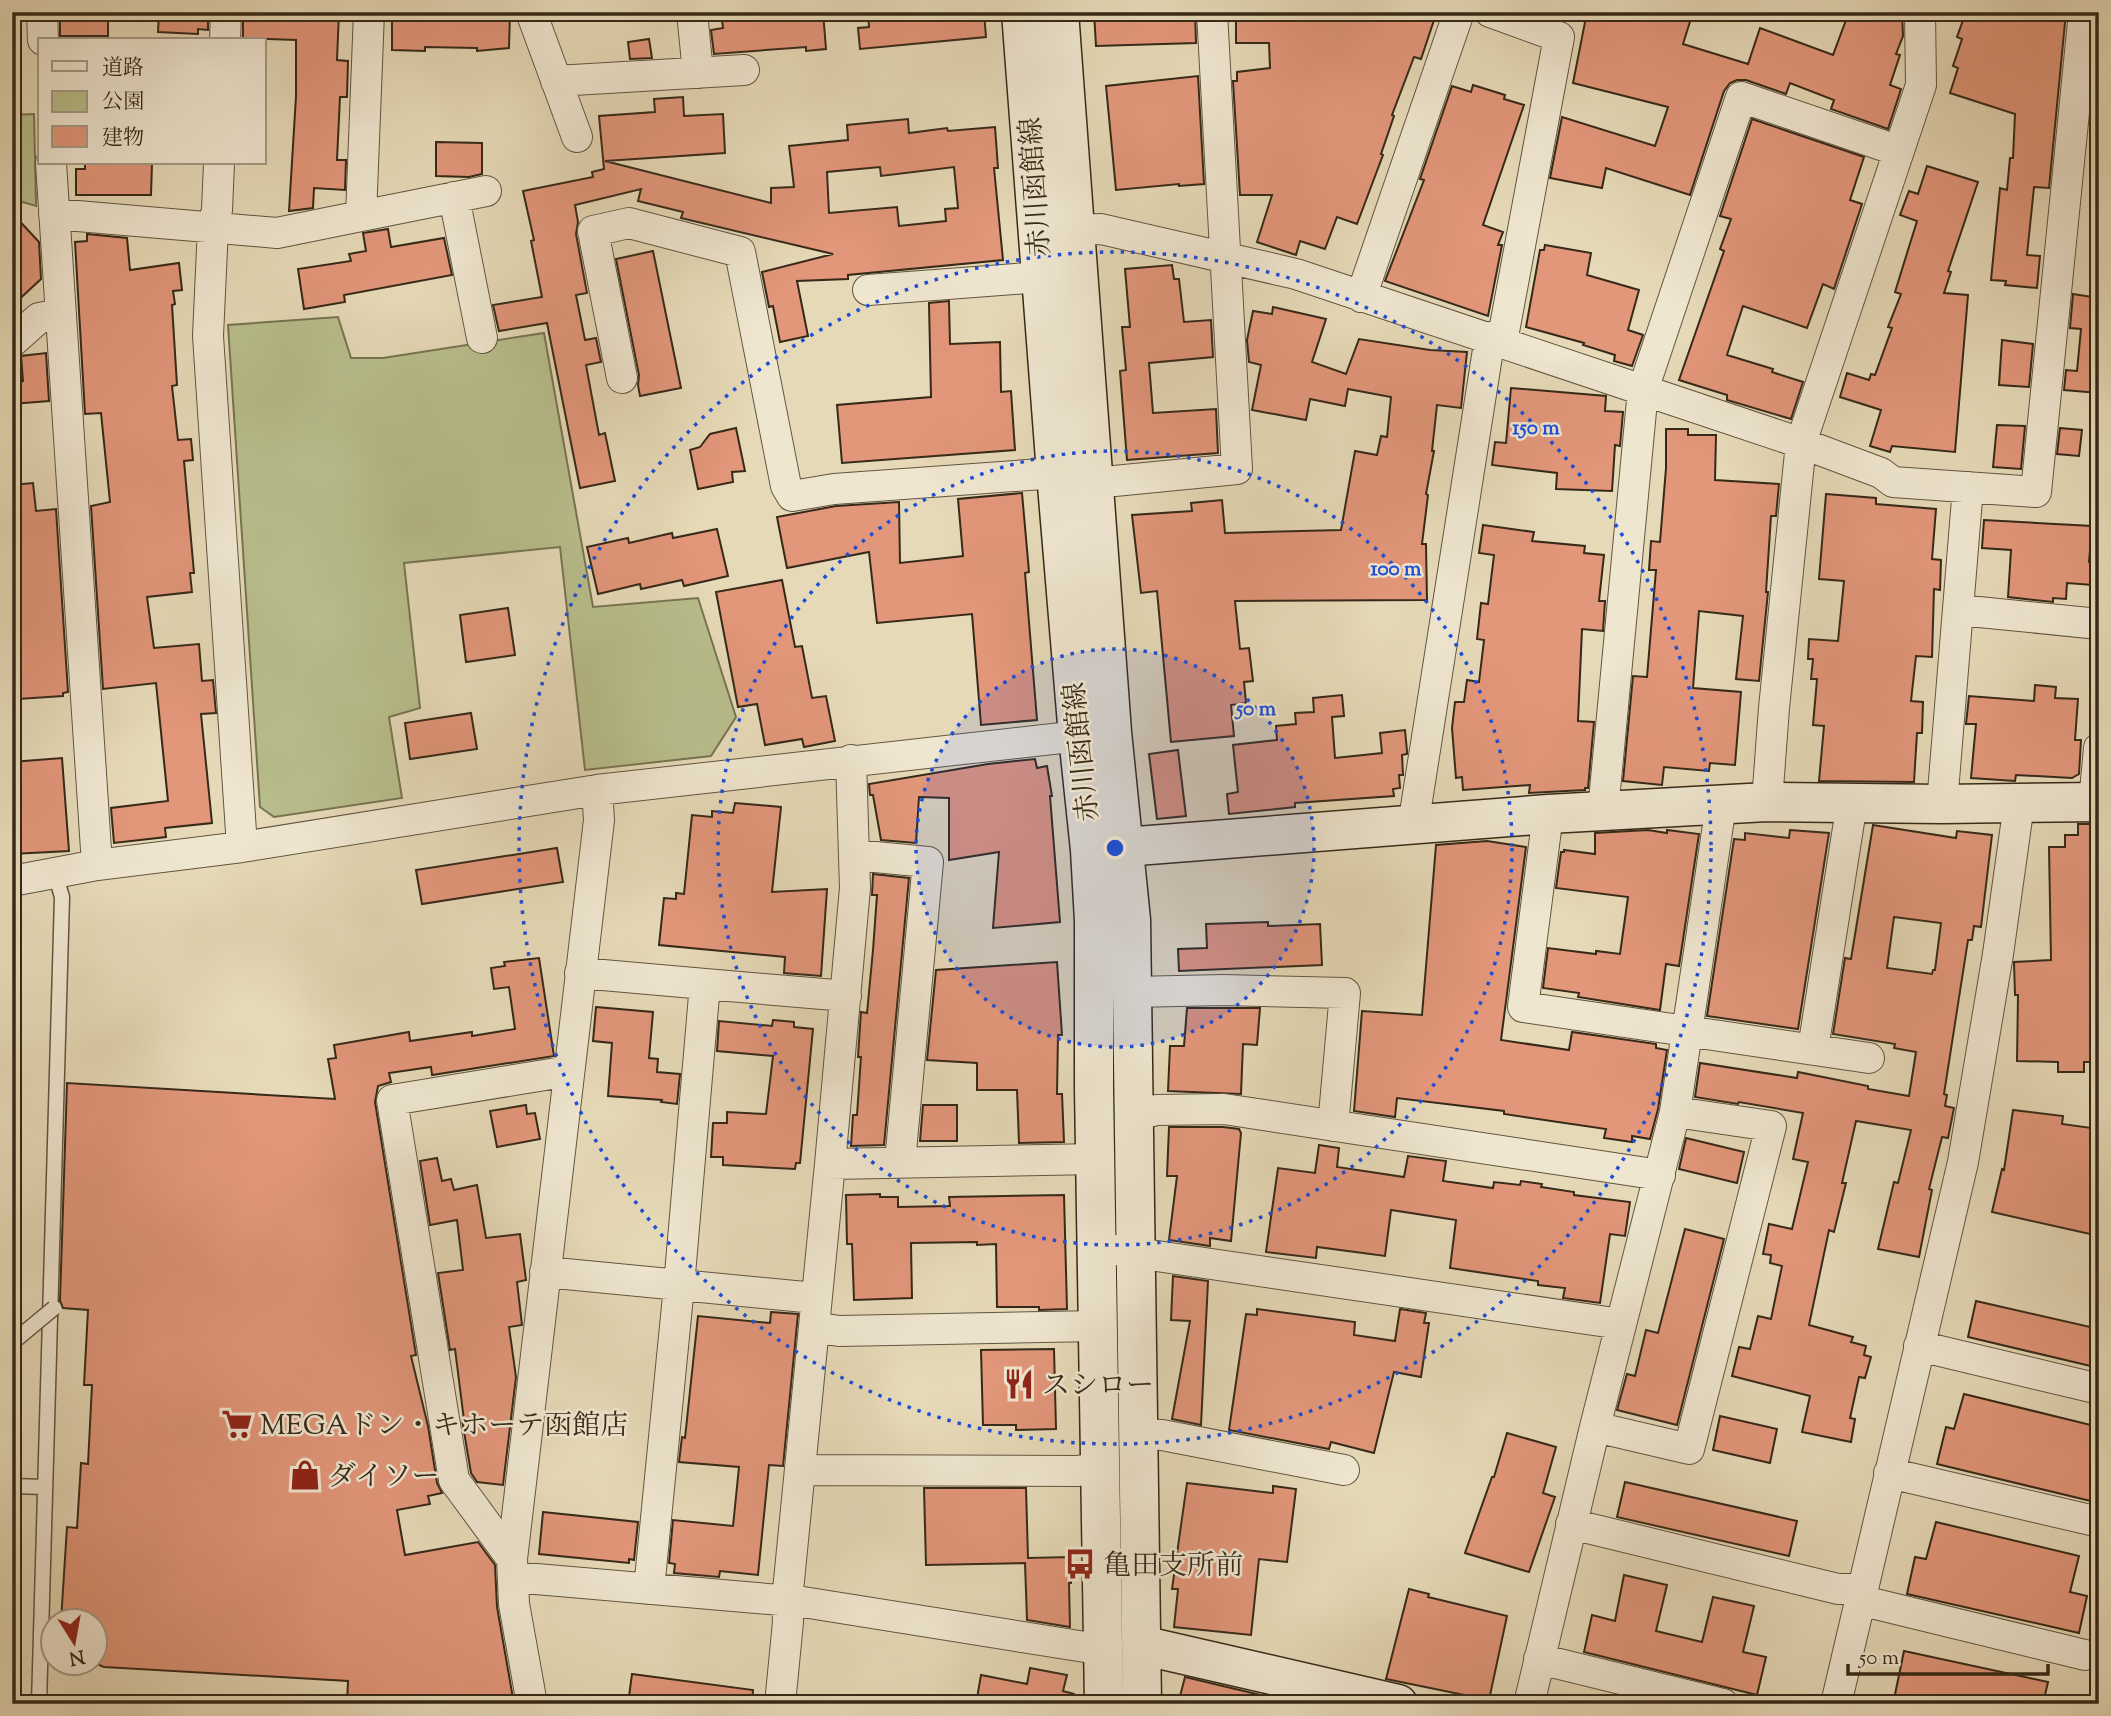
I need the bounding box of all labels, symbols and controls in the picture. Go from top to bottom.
legend [38,38,266,164]
text: 道路 [102,54,144,84]
text: 公園 [102,88,144,118]
street label: 赤川函館線 [1012,116,1062,258]
text: 建物 [102,124,144,154]
text: 150 m [1512,414,1560,444]
text: 100 m [1371,555,1422,585]
street label: 赤川函館線 [1056,680,1110,823]
text: 50 m [1234,695,1277,725]
centre of rings [1103,836,1127,860]
restaurant icon: スシロー [1002,1367,1036,1401]
place label: スシロー [1042,1367,1154,1407]
supermarket icon: MEGAドン・キホーテ函館店 [220,1407,254,1441]
place label: MEGAドン・キホーテ函館店 [260,1407,628,1447]
shop icon: ダイソー [288,1458,322,1492]
place label: ダイソー [328,1458,439,1498]
bus stop icon: 亀田支所前 [1063,1547,1097,1581]
place label: 亀田支所前 [1103,1547,1243,1587]
north arrow [38,1608,108,1678]
scale bar [1848,1632,2048,1676]
text: N [67,1642,87,1671]
text: 50 m [1858,1644,1899,1674]

